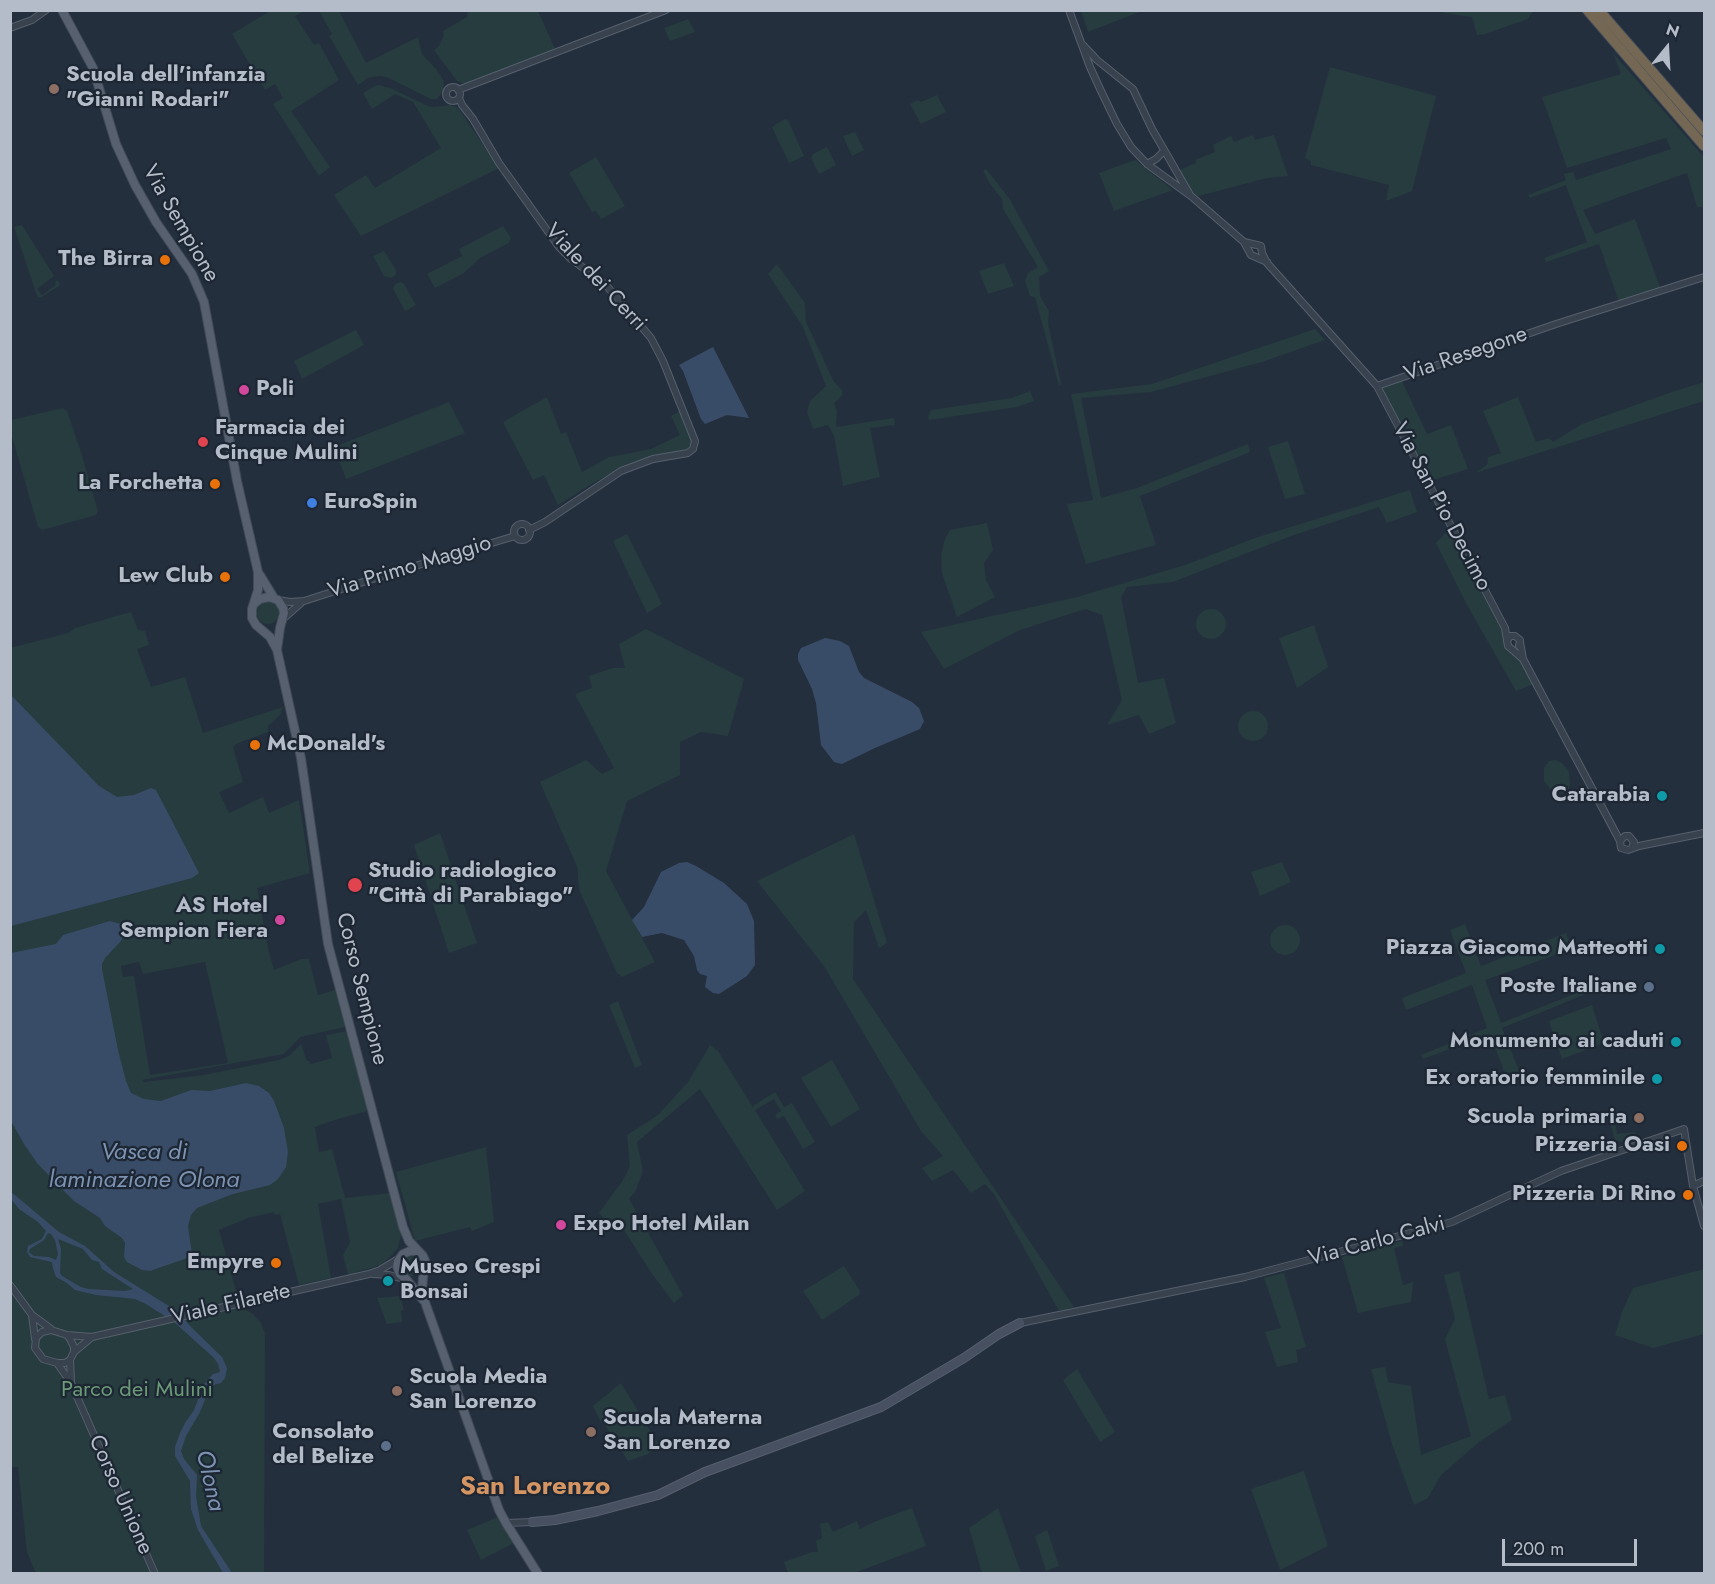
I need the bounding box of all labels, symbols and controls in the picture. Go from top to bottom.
north arrow [1637,18,1697,78]
text: N [1663,18,1682,43]
place label: Scuola dell'infanzia "Gianni Rodari" [66,63,266,114]
marker: Scuola dell'infanzia "Gianni Rodari" [47,82,61,96]
street label: Via Sempione [136,161,224,287]
street label: Viale dei Cerri [539,219,651,337]
place label: The Birra [58,247,153,273]
marker: The Birra [158,253,172,267]
street label: Via Resegone [1401,322,1531,388]
place label: Poli [256,377,294,403]
marker: Poli [237,383,251,397]
place label: Farmacia dei Cinque Mulini [215,416,358,468]
street label: Via San Pio Decimo [1386,419,1496,595]
marker: Farmacia dei Cinque Mulini [196,435,210,449]
place label: La Forchetta [78,471,203,497]
marker: La Forchetta [208,477,222,491]
place label: EuroSpin [324,490,418,516]
marker: EuroSpin [305,496,319,510]
street label: Via Primo Maggio [325,531,495,605]
place label: Lew Club [118,564,213,590]
marker: Lew Club [218,570,232,584]
place label: McDonald's [267,732,385,758]
marker: McDonald's [248,738,262,752]
place label: Catarabia [1551,783,1650,809]
marker: Catarabia [1655,789,1669,803]
place label: Studio radiologico "Città di Parabiago" [368,859,573,910]
marker: Studio radiologico "Città di Parabiago" [346,876,364,894]
place label: AS Hotel Sempion Fiera [120,894,268,945]
street label: Corso Sempione [329,910,393,1068]
marker: AS Hotel Sempion Fiera [273,913,287,927]
place label: Piazza Giacomo Matteotti [1386,936,1648,962]
marker: Piazza Giacomo Matteotti [1653,942,1667,956]
place label: Poste Italiane [1500,974,1637,1000]
marker: Poste Italiane [1642,980,1656,994]
place label: Monumento ai caduti [1450,1029,1664,1055]
marker: Monumento ai caduti [1669,1035,1683,1049]
place label: Ex oratorio femminile [1425,1066,1645,1092]
marker: Ex oratorio femminile [1650,1072,1664,1086]
place label: Scuola primaria [1467,1105,1627,1131]
marker: Scuola primaria [1632,1111,1646,1125]
place label: Pizzeria Oasi [1535,1133,1670,1159]
water label: Vasca di laminazione Olona [48,1139,240,1195]
marker: Pizzeria Oasi [1675,1139,1689,1153]
place label: Pizzeria Di Rino [1512,1182,1676,1208]
marker: Pizzeria Di Rino [1681,1188,1695,1202]
street label: Via Carlo Calvi [1306,1211,1448,1273]
place label: Expo Hotel Milan [573,1212,750,1238]
marker: Expo Hotel Milan [554,1218,568,1232]
place label: Empyre [187,1250,264,1276]
place label: Museo Crespi Bonsai [400,1255,541,1306]
marker: Empyre [269,1256,283,1270]
marker: Museo Crespi Bonsai [381,1274,395,1288]
street label: Viale Filarete [169,1278,293,1332]
place label: Scuola Media San Lorenzo [409,1365,547,1416]
park label: Parco dei Mulini [61,1378,213,1404]
marker: Scuola Media San Lorenzo [390,1384,404,1398]
place label: Scuola Materna San Lorenzo [603,1406,762,1458]
place label: Consolato del Belize [272,1420,374,1472]
marker: Scuola Materna San Lorenzo [584,1425,598,1439]
street label: Corso Unione [82,1431,158,1559]
marker: Consolato del Belize [379,1439,393,1453]
water label: Olona [188,1448,230,1514]
district label: San Lorenzo [460,1472,610,1504]
scale bar [1505,1527,1640,1565]
text: 200 m [1513,1536,1564,1562]

